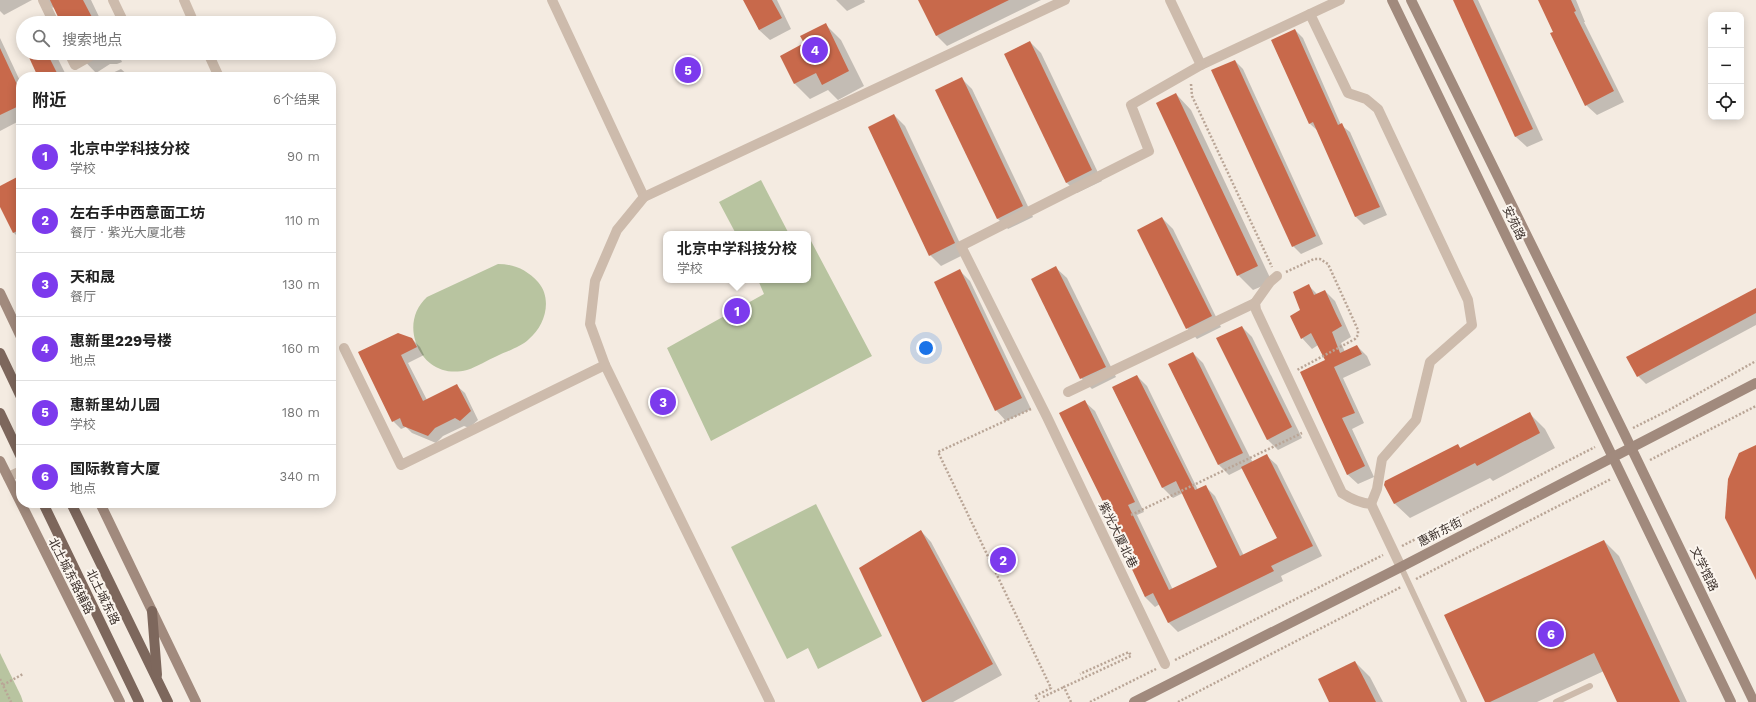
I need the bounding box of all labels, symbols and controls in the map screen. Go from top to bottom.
map controls [1708,12,1744,120]
button: + [1708,12,1744,48]
search box [16,16,336,60]
icon: search [30,27,52,49]
text: 搜索地点 [62,31,122,49]
pin: 4 [802,35,828,65]
button: − [1708,48,1744,84]
pin: 5 [675,55,701,85]
button: locate [1708,84,1744,120]
text: 附近 [32,90,66,110]
text: 6个结果 [273,92,320,107]
text: 北京中学科技分校 [70,140,190,158]
text: 1 [42,149,48,164]
text: 90 m [287,149,320,164]
text: 学校 [70,161,96,176]
text: 左右手中西意面工坊 [70,204,205,222]
street label: 安苑路 [1500,204,1528,242]
text: 2 [41,213,49,228]
text: 110 m [285,213,320,228]
text: 餐厅 · 紫光大厦北巷 [70,225,186,240]
popup [663,231,811,283]
text: 北京中学科技分校 [677,240,797,258]
text: 学校 [677,261,703,276]
text: 天和晟 [70,268,115,286]
text: 3 [41,277,49,292]
text: 130 m [282,277,320,292]
text: 餐厅 [70,289,96,304]
pin: 1 [724,296,750,326]
text: 惠新里229号楼 [70,332,172,350]
your location [916,338,936,358]
text: 4 [41,341,49,356]
text: 160 m [282,341,320,356]
text: 地点 [70,353,96,368]
pin: 3 [650,387,676,417]
text: 惠新里幼儿园 [70,396,160,414]
text: 5 [41,405,49,420]
text: 180 m [282,405,320,420]
text: 学校 [70,417,96,432]
text: 国际教育大厦 [70,460,160,478]
text: 6 [41,469,49,484]
text: 340 m [280,469,320,484]
text: 地点 [70,481,96,496]
street label: 紫光大厦北巷 [1096,500,1140,570]
street label: 惠新东街 [1415,515,1465,549]
street label: 北土城东路辅路 [46,535,96,617]
street label: 文学馆路 [1687,544,1721,594]
pin: 2 [990,545,1016,575]
street label: 北土城东路 [84,567,122,627]
pin: 6 [1538,619,1564,649]

